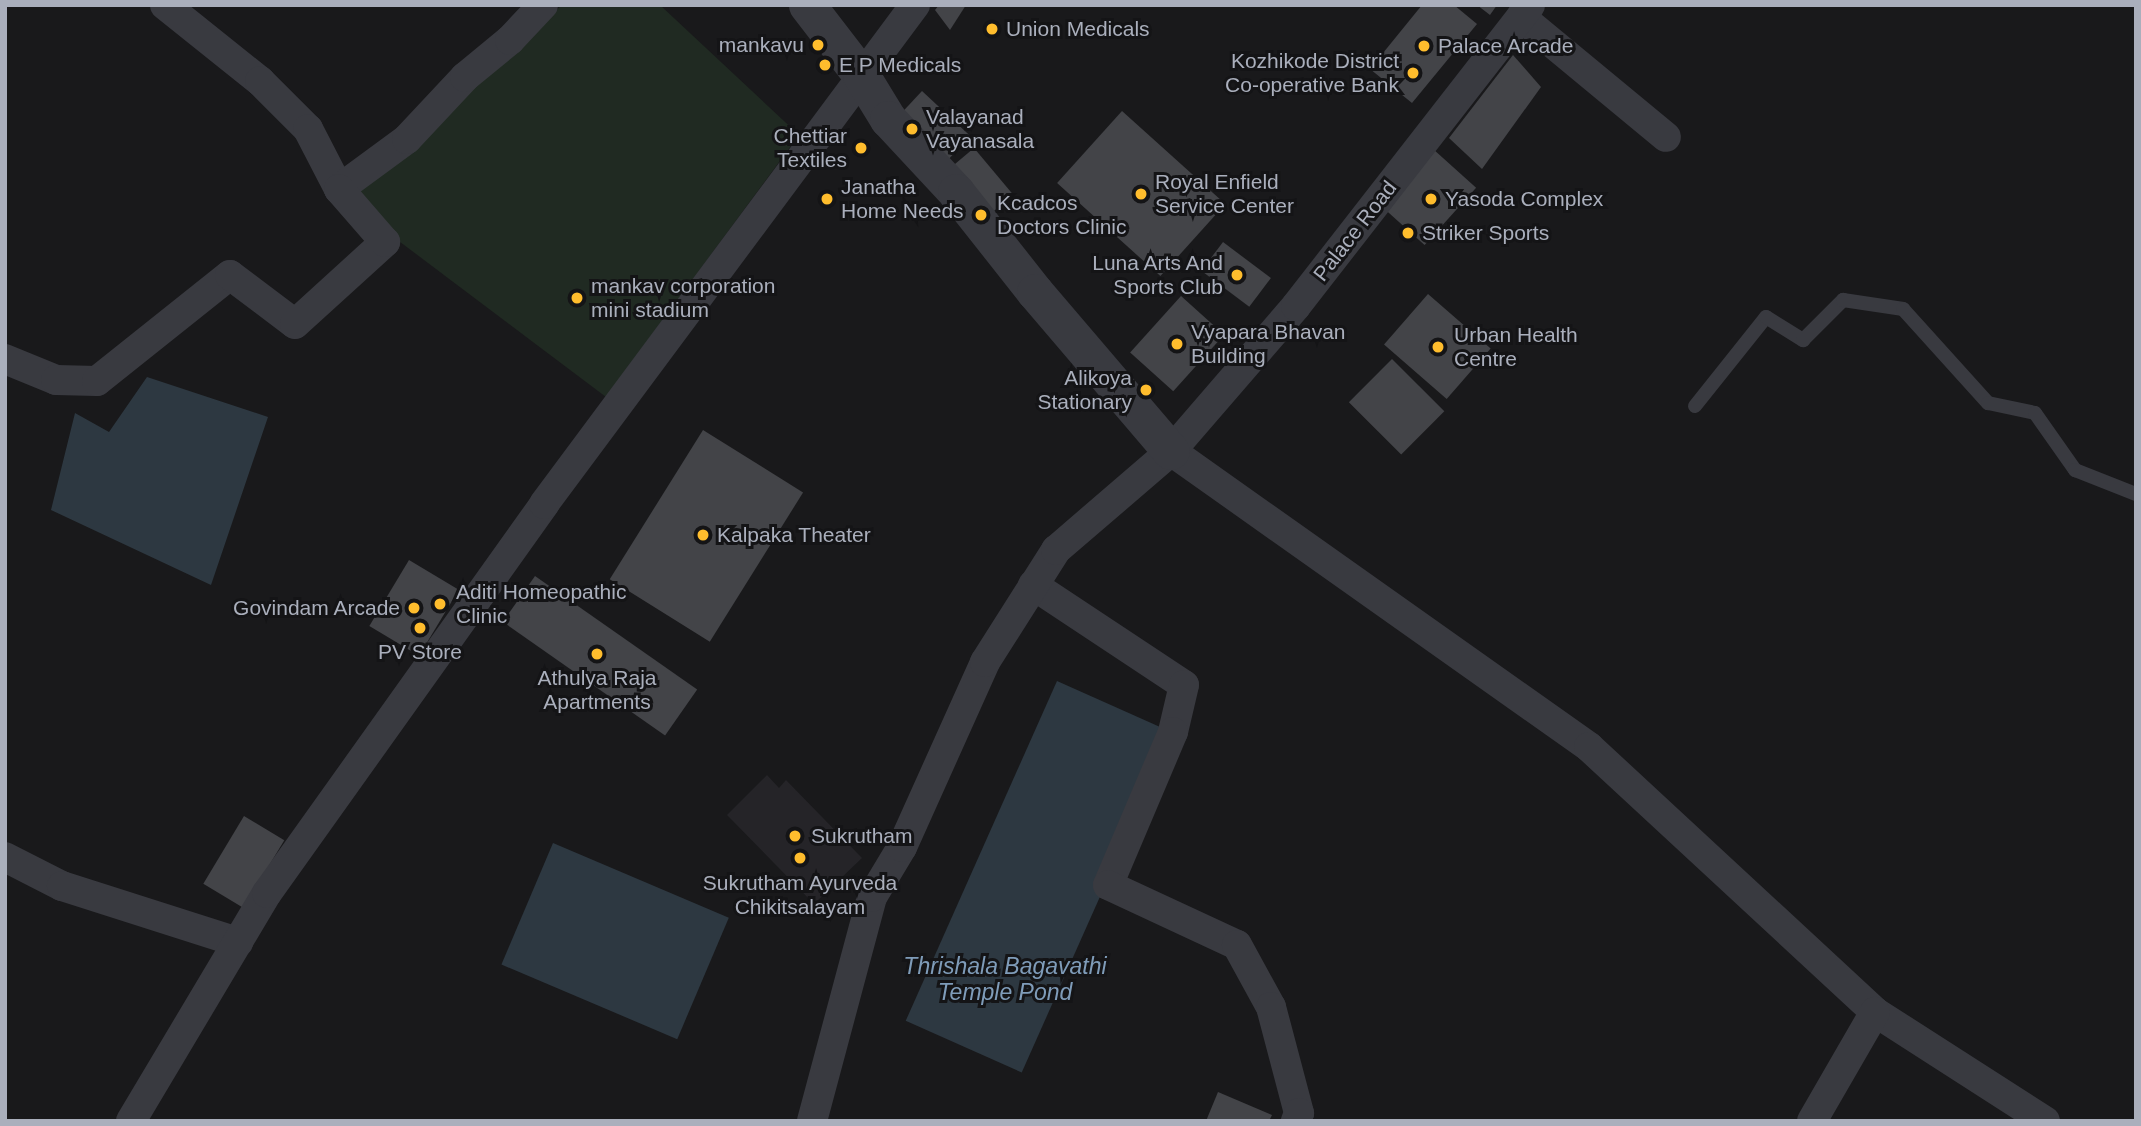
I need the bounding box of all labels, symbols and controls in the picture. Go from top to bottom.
place label: Union Medicals [1006,16,1150,42]
marker: Union Medicals [984,21,1000,37]
place label: mankavu [719,32,804,58]
place label: Palace Arcade [1438,33,1575,59]
marker: mankavu [810,37,826,53]
marker: Palace Arcade [1416,38,1432,54]
place label: Kozhikode District Co-operative Bank [1225,48,1399,98]
place label: E P Medicals [839,52,962,78]
marker: E P Medicals [817,57,833,73]
marker: Kozhikode District Co-operative Bank [1405,65,1421,81]
place label: Valayanad Vayanasala [926,104,1034,154]
marker: Valayanad Vayanasala [904,121,920,137]
place label: Chettiar Textiles [773,123,847,173]
marker: Chettiar Textiles [853,140,869,156]
place label: Royal Enfield Service Center [1155,169,1294,219]
place label: Janatha Home Needs [841,174,964,224]
street label: Palace Road [1308,176,1402,286]
marker: Royal Enfield Service Center [1133,186,1149,202]
place label: Yasoda Complex [1445,186,1603,212]
place label: Kcadcos Doctors Clinic [997,190,1127,240]
marker: Janatha Home Needs [819,191,835,207]
marker: Yasoda Complex [1423,191,1439,207]
marker: Kcadcos Doctors Clinic [971,205,991,225]
place label: Striker Sports [1422,220,1549,246]
marker: Striker Sports [1400,225,1416,241]
place label: Luna Arts And Sports Club [1090,250,1223,300]
marker: Luna Arts And Sports Club [1229,267,1245,283]
place label: mankav corporation mini stadium [591,273,775,323]
marker: mankav corporation mini stadium [569,290,585,306]
place label: Vyapara Bhavan Building [1191,319,1345,369]
place label: Urban Health Centre [1454,322,1578,372]
marker: Vyapara Bhavan Building [1169,336,1185,352]
marker: Urban Health Centre [1428,337,1448,357]
place label: Alikoya Stationary [1037,365,1132,415]
marker: Alikoya Stationary [1138,382,1154,398]
place label: Kalpaka Theater [717,522,871,548]
marker: Kalpaka Theater [695,527,711,543]
place label: Aditi Homeopathic Clinic [456,579,626,629]
marker: Aditi Homeopathic Clinic [430,594,450,614]
place label: Govindam Arcade [232,595,400,621]
marker: Govindam Arcade [406,600,422,616]
marker: PV Store [412,620,428,636]
place label: PV Store [378,639,462,665]
marker: Athulya Raja Apartments [589,646,605,662]
place label: Athulya Raja Apartments [537,665,657,715]
place label: Sukrutham [811,823,913,849]
marker: Sukrutham [785,826,805,846]
marker: Sukrutham Ayurveda Chikitsalayam [790,848,810,868]
place label: Sukrutham Ayurveda Chikitsalayam [702,870,898,920]
water label: Thrishala Bagavathi Temple Pond [903,952,1107,1006]

